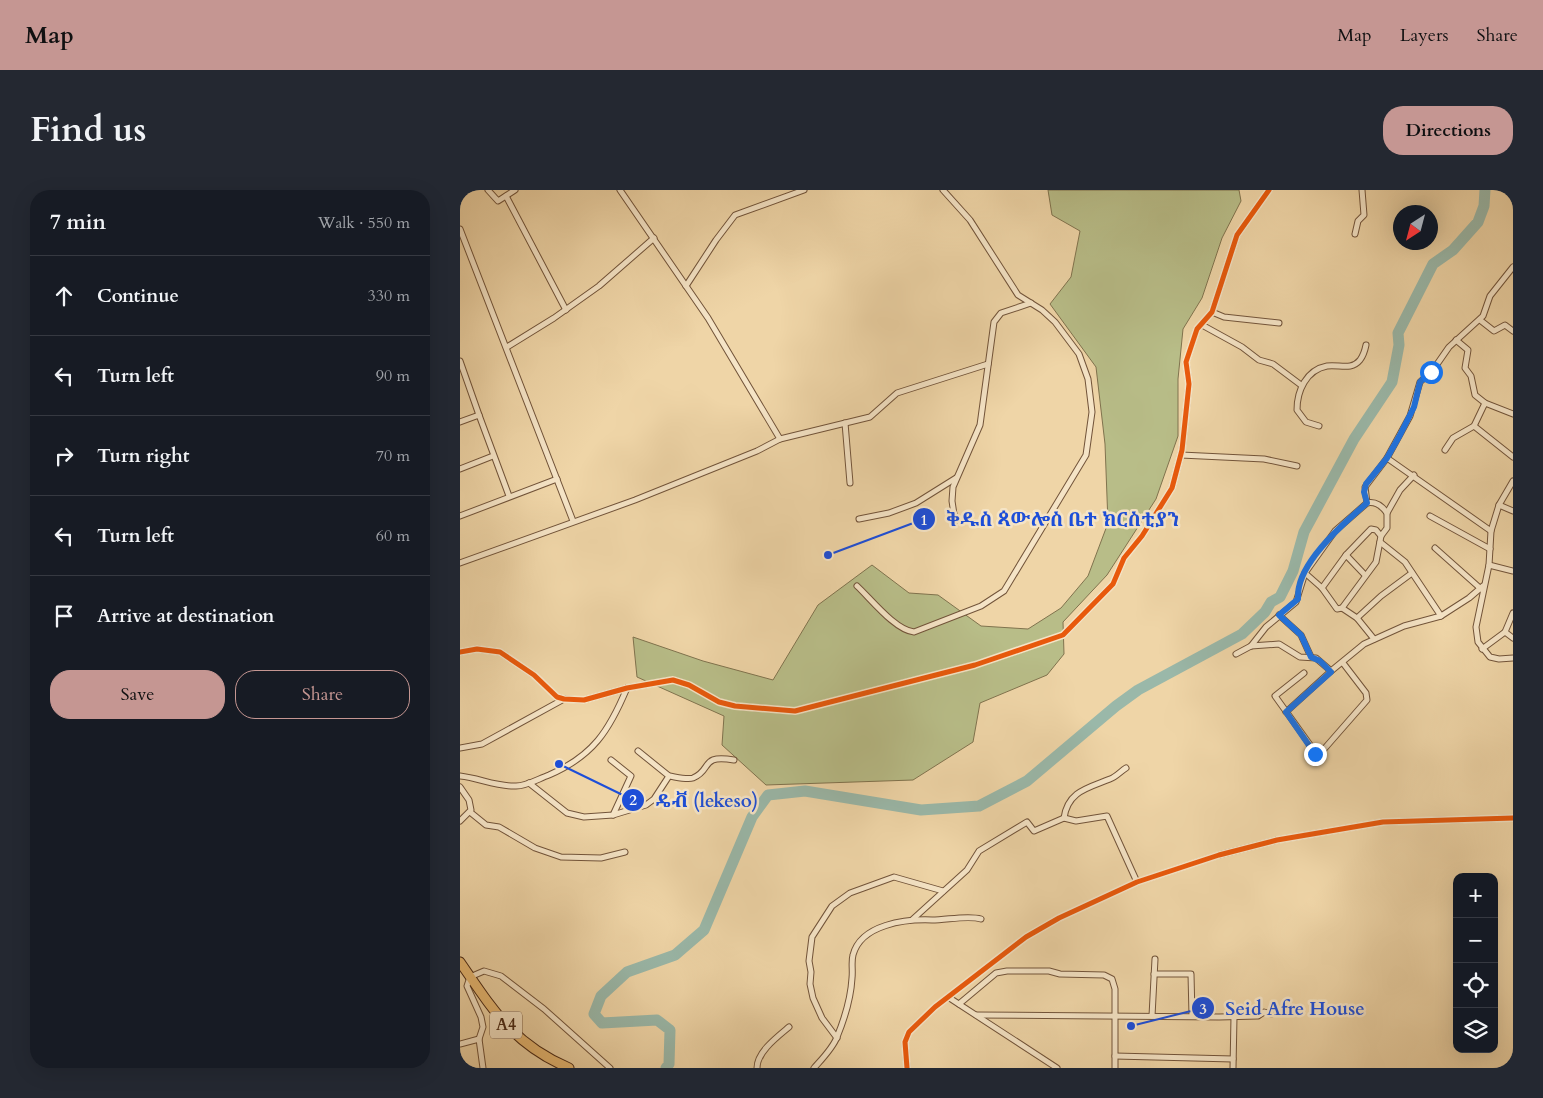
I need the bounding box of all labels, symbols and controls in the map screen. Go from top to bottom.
text: Map [25,19,74,52]
text: Map [1337,23,1372,48]
text: Layers [1400,23,1449,48]
text: Share [1477,23,1518,48]
text: Find us [30,106,146,154]
button: Directions [1383,106,1513,155]
north arrow [1393,205,1438,250]
text: 7 min [50,208,106,237]
text: Walk · 550 m [318,212,410,234]
icon: ahead [50,282,78,310]
text: Continue [97,283,179,309]
text: 330 m [368,285,410,307]
route start [1420,361,1443,384]
icon: left [50,362,78,390]
text: Turn left [97,363,174,389]
text: 90 m [376,365,410,387]
icon: right [50,442,78,470]
text: Turn right [97,443,189,469]
text: 70 m [376,445,410,467]
callout: ቅዱስ ጳውሎስ ቤተ ክርስቲያን [911,502,1189,536]
text: ቅዱስ ጳውሎስ ቤተ ክርስቲያን [947,507,1179,533]
text: 1 [920,510,928,530]
icon: left [50,522,78,550]
text: Turn left [97,523,174,549]
text: 60 m [376,525,410,547]
icon: arrive [50,602,78,630]
text: Arrive at destination [97,603,274,629]
button: Save [50,670,225,719]
button: Share [235,670,410,719]
route end [1304,743,1327,766]
callout: ዴቭ (lekeso) [621,783,768,817]
text: ዴቭ (lekeso) [656,788,758,814]
text: 2 [629,790,637,810]
map controls [1453,873,1498,1053]
button: + [1453,873,1498,918]
button: − [1453,918,1498,963]
button: locate [1453,963,1498,1008]
callout: Seid Afre House [1191,991,1375,1025]
text: Seid Afre House [1225,996,1365,1022]
text: 3 [1199,999,1207,1019]
button: layers [1453,1008,1498,1053]
road number: A4 [490,1012,522,1038]

